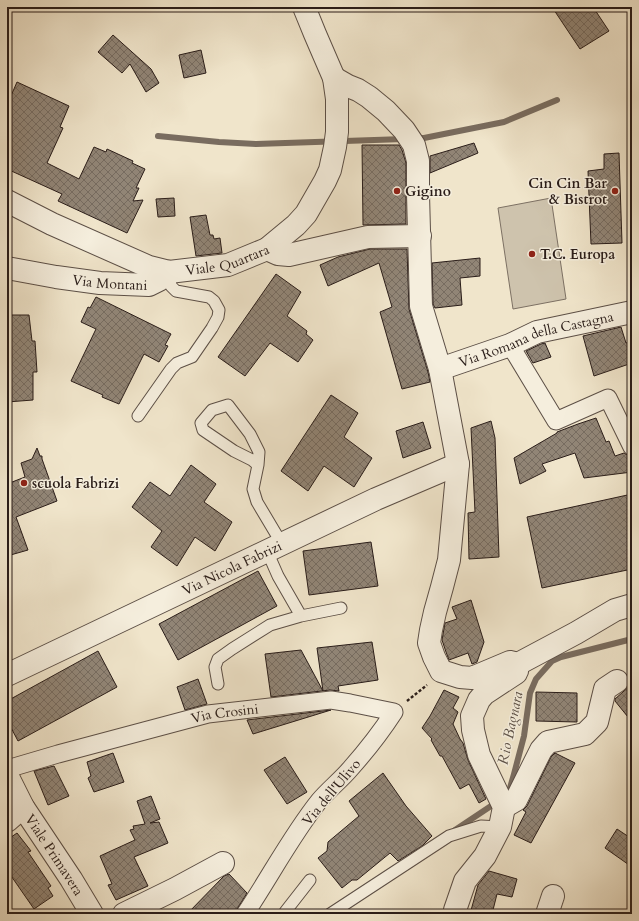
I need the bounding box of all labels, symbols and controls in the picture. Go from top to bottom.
place label: Cin Cin Bar & Bistrot [528,174,607,209]
place label: Gigino [405,182,451,201]
marker: Gigino [392,186,402,196]
marker: Cin Cin Bar & Bistrot [610,186,620,196]
street label: Viale Quartara [184,240,272,280]
place label: T.C. Europa [540,245,615,264]
marker: T.C. Europa [527,249,537,259]
street label: Via Montani [71,270,148,295]
street label: Via Romana della Castagna [456,307,615,372]
place label: scuola Fabrizi [32,474,120,493]
marker: scuola Fabrizi [19,478,29,488]
street label: Via Nicola Fabrizi [179,536,285,600]
water label: Rio Bagnara [492,689,528,766]
street label: Via Crosini [189,699,259,728]
street label: Via dell'Ulivo [298,755,365,830]
street label: Viale Primavera [20,811,88,899]

